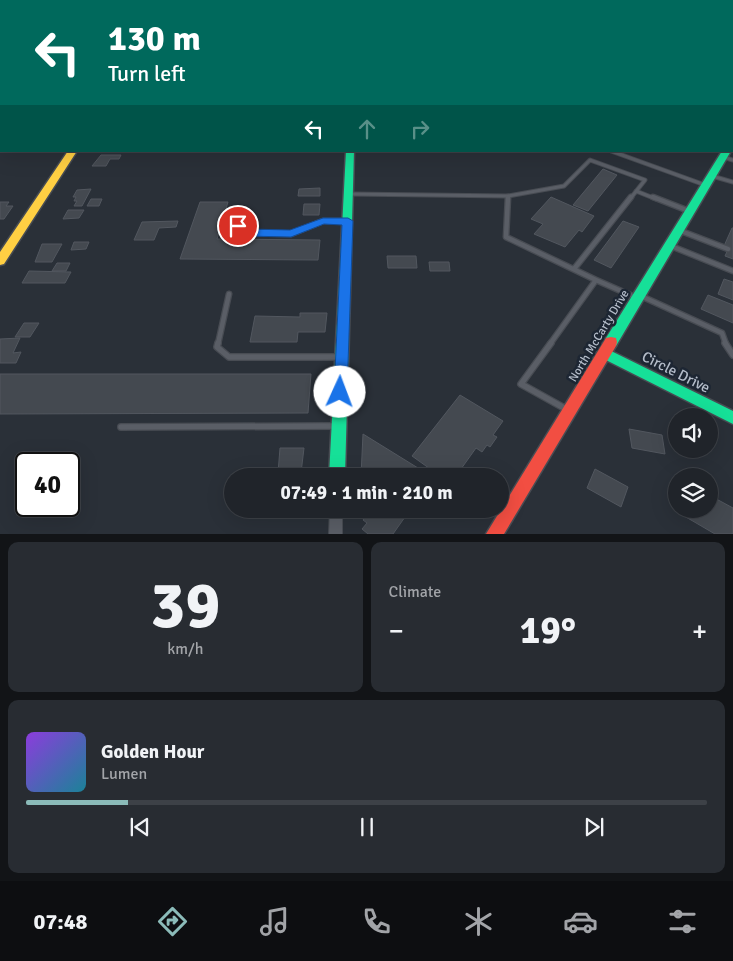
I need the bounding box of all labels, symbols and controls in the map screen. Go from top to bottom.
text: 130 m [108,17,201,60]
icon: left [25,20,90,85]
text: Turn left [108,60,186,87]
icon: left [300,115,328,143]
icon: ahead [353,115,381,143]
icon: right [406,115,434,143]
pin [217,205,259,247]
icon: arrive [224,212,252,240]
street label: North McCarty Drive [566,287,632,385]
street label: Circle Drive [639,347,713,397]
position arrow [313,365,365,417]
map controls [668,408,718,518]
button: sound [668,408,718,458]
speed limit sign: 40 [15,452,80,517]
button: layers [668,468,718,518]
text: 07:49 · 1 min · 210 m [280,481,453,505]
text: 39 [150,566,220,646]
text: Climate [389,582,441,602]
text: 19° [520,607,576,654]
text: − [389,614,404,648]
text: + [692,614,707,648]
text: km/h [167,639,203,659]
text: Golden Hour [101,740,204,764]
text: Lumen [101,764,147,784]
icon: previous [126,813,154,841]
icon: pause [353,813,381,841]
icon: next [580,813,608,841]
icon: directions [155,904,190,939]
icon: music [257,904,292,939]
icon: phone [359,904,394,939]
icon: climate [461,904,496,939]
icon: car [563,904,598,939]
icon: filters [665,904,700,939]
text: 07:48 [34,908,88,935]

